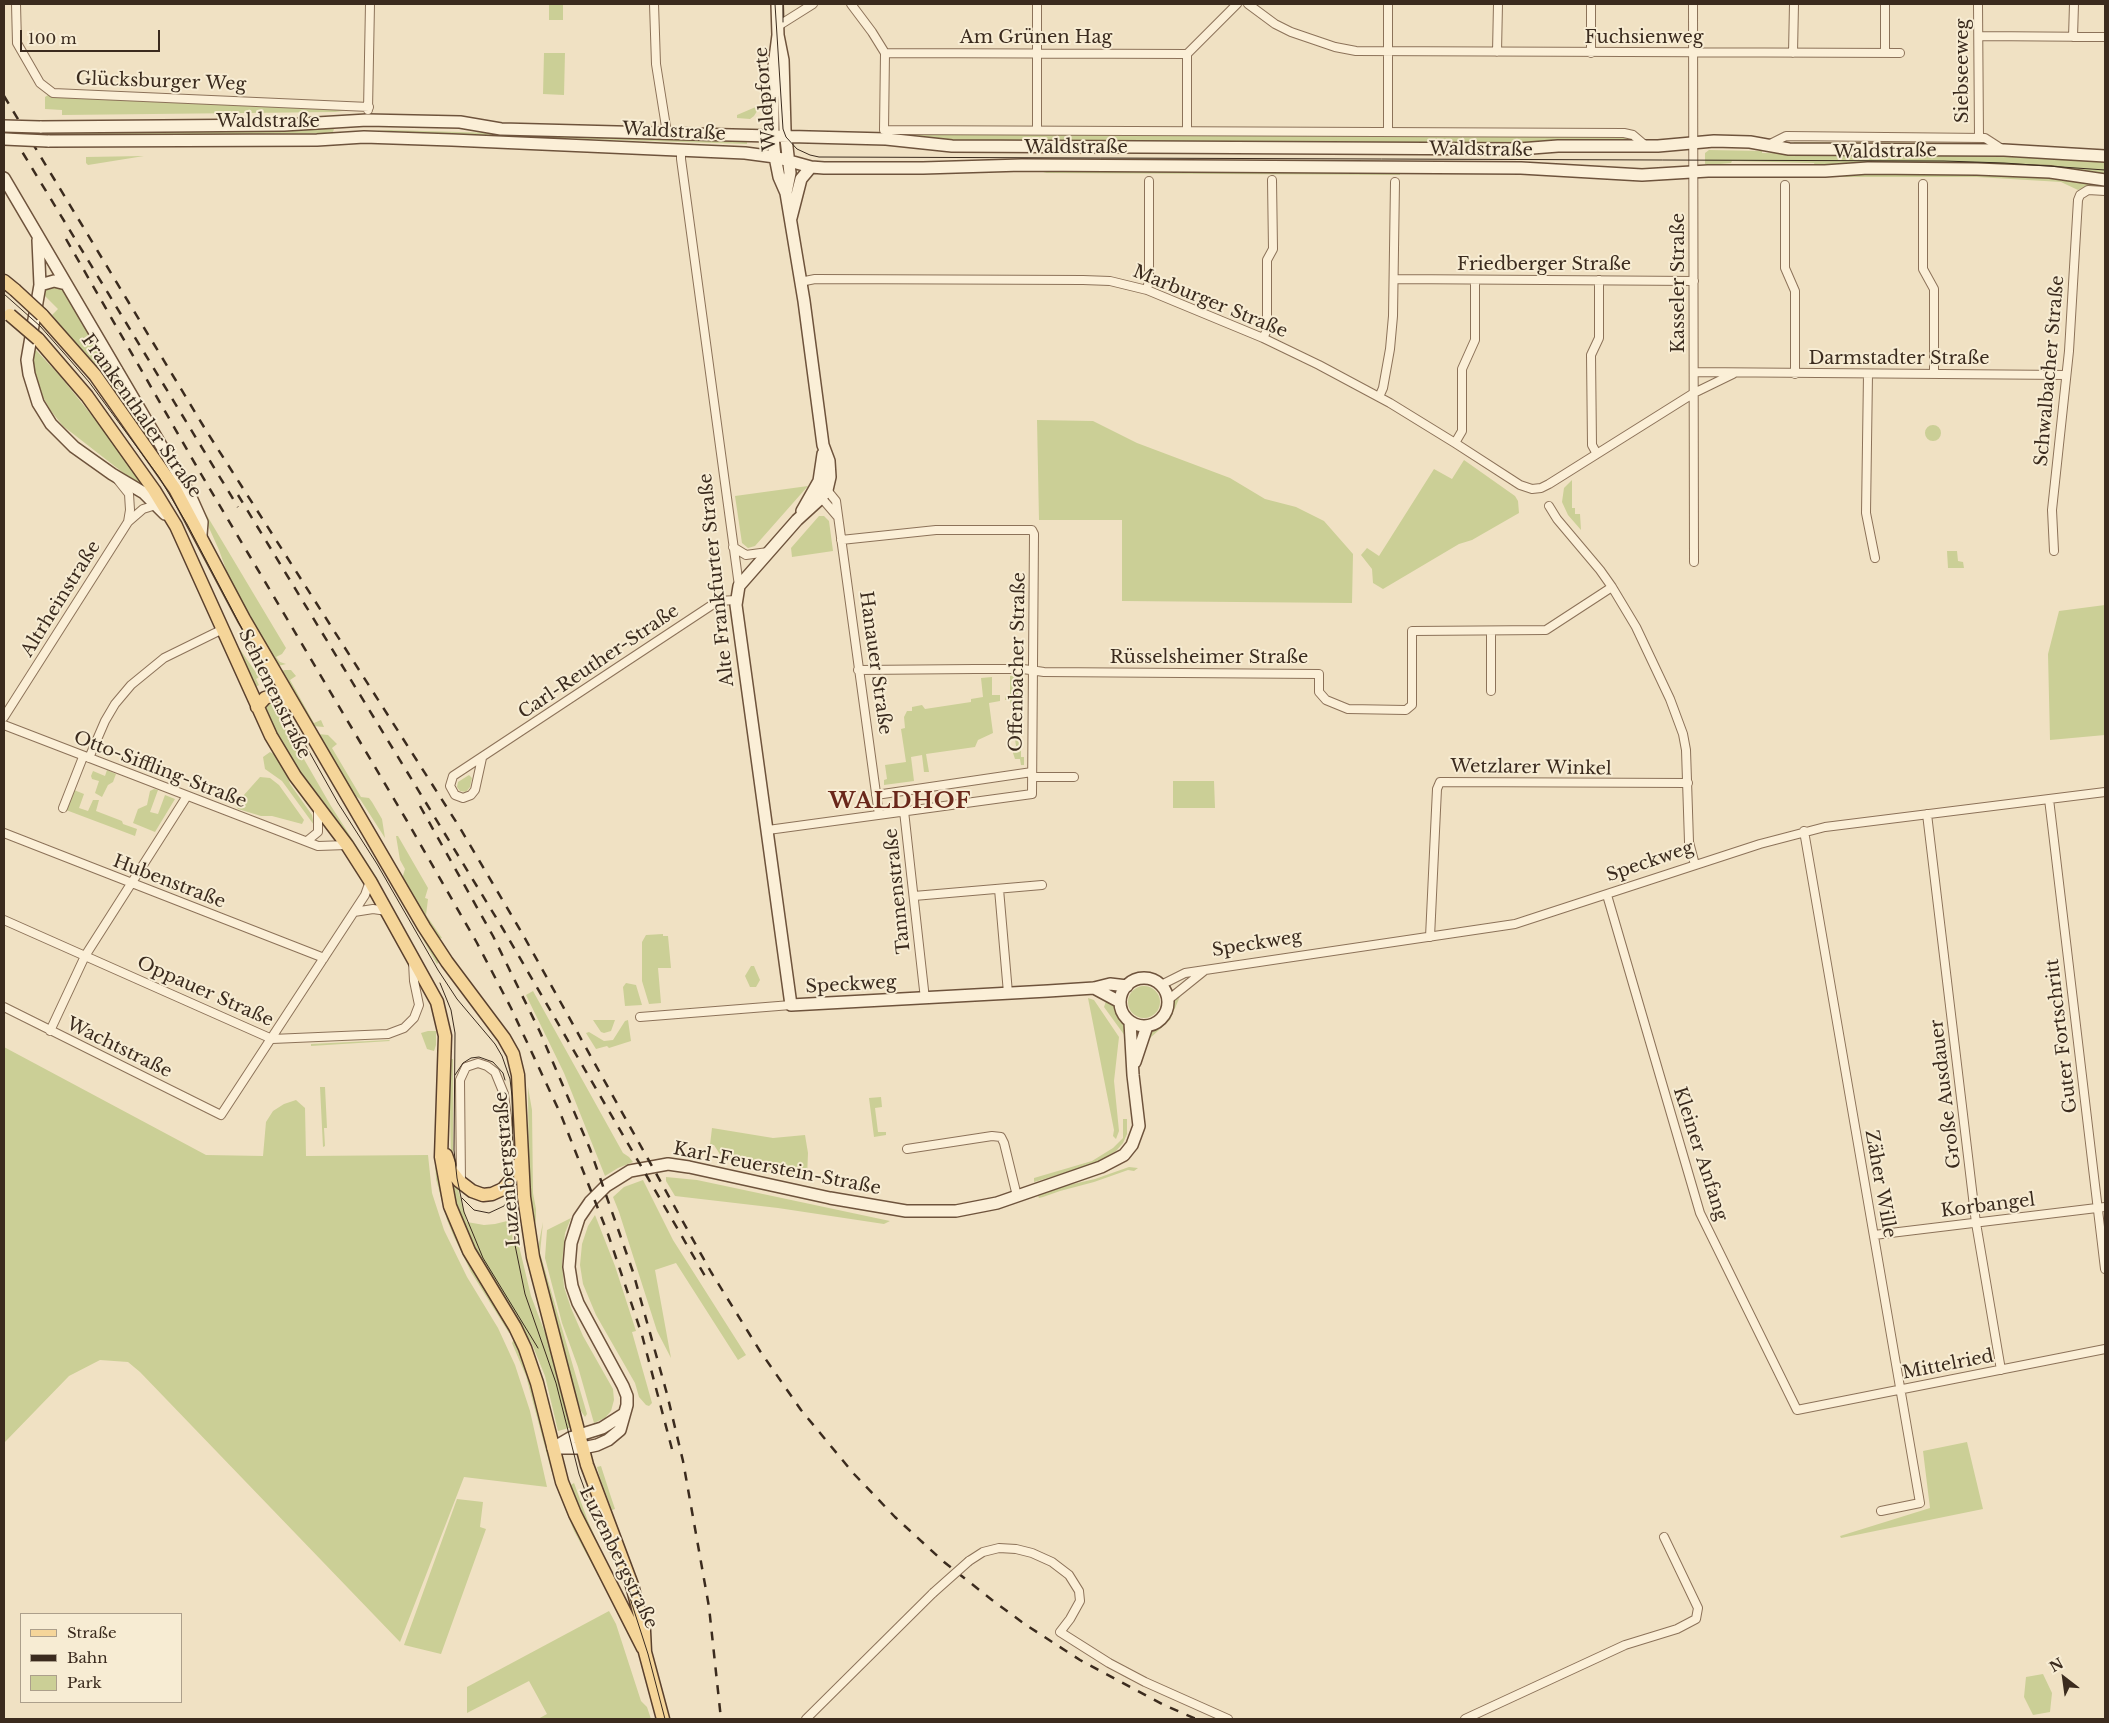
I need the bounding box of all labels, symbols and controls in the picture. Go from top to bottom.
street label: Siebseeweg [1952,19,1974,123]
scale bar [22,20,162,52]
street label: Am Grünen Hag [960,27,1112,49]
street label: Fuchsienweg [1585,27,1703,49]
text: 100 m [28,29,77,48]
street label: Waldpforte [751,46,781,152]
street label: Glücksburger Weg [75,68,247,96]
street label: Waldstraße [216,111,320,133]
street label: Waldstraße [622,119,726,145]
street label: Waldstraße [1024,137,1128,159]
street label: Waldstraße [1429,138,1533,162]
street label: Waldstraße [1833,140,1937,164]
street label: Kasseler Straße [1668,213,1690,353]
street label: Friedberger Straße [1457,254,1631,276]
street label: Marburger Straße [1130,261,1290,343]
street label: Schwalbacher Straße [2031,275,2069,467]
street label: Frankenthaler Straße [76,330,206,502]
street label: Darmstadter Straße [1808,348,1990,370]
street label: Alte Frankfurter Straße [695,472,739,688]
street label: Altrheinstraße [17,537,105,661]
street label: Offenbacher Straße [1006,572,1030,752]
street label: Hanauer Straße [854,590,896,736]
street label: Carl-Reuther-Straße [515,600,683,724]
street label: Schienenstraße [233,626,315,762]
street label: Rüsselsheimer Straße [1110,647,1308,669]
street label: Otto-Siffling-Straße [70,727,250,813]
street label: Wetzlarer Winkel [1450,756,1612,780]
district label: WALDHOF [828,789,972,815]
street label: Tannenstraße [881,827,915,955]
street label: Speckweg [1604,837,1696,887]
street label: Hubenstraße [110,851,228,913]
street label: Speckweg [1210,926,1304,962]
street label: Oppauer Straße [133,952,277,1032]
street label: Guter Fortschritt [2042,957,2082,1115]
street label: Speckweg [805,972,897,998]
street label: Wachtstraße [63,1013,175,1083]
street label: Große Ausdauer [1926,1018,1966,1170]
street label: Kleiner Anfang [1668,1084,1732,1224]
street label: Luzenbergstraße [490,1091,526,1247]
street label: Zäher Wille [1860,1128,1900,1240]
street label: Karl-Feuerstein-Straße [671,1138,883,1200]
street label: Korbangel [1940,1190,2036,1222]
street label: Mittelried [1900,1346,1996,1384]
street label: Luzenbergstraße [574,1483,662,1633]
legend [20,1613,182,1703]
text: Straße [67,1623,117,1642]
text: Bahn [67,1648,107,1667]
north arrow [2039,1653,2089,1703]
text: N [2046,1654,2067,1676]
text: Park [67,1673,102,1692]

